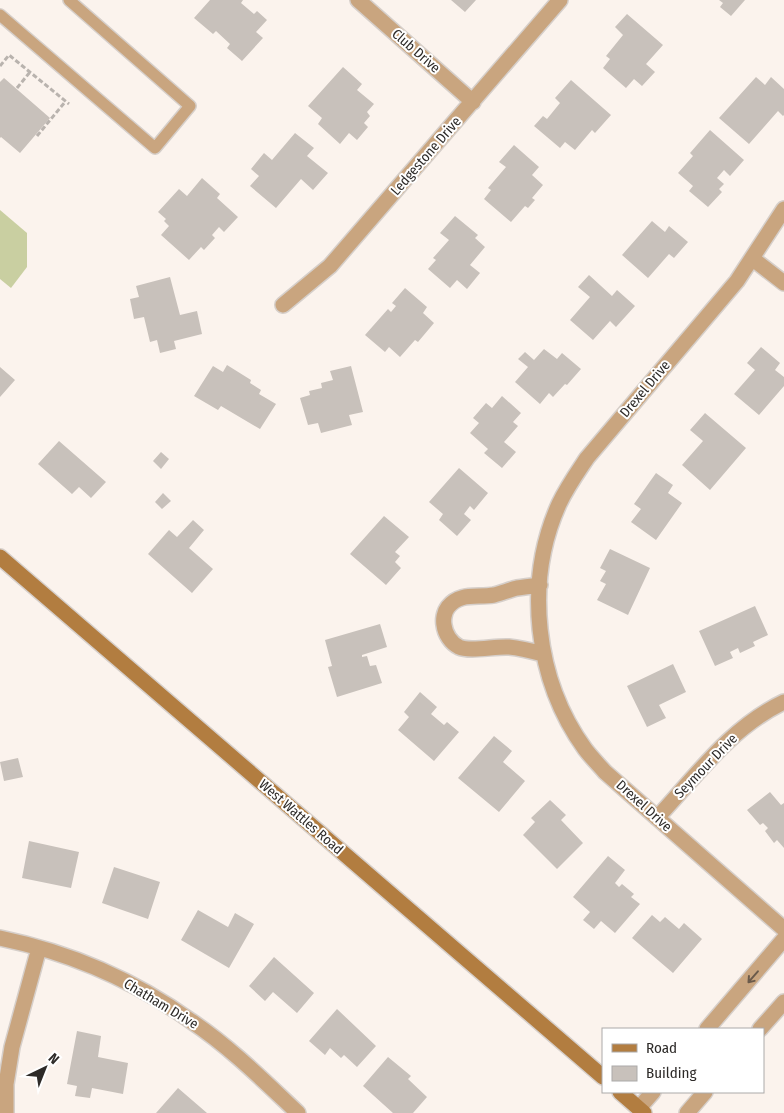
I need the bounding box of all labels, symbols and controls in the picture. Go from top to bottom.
street label: Club Drive [388,25,444,77]
street label: Ledgestone Drive [387,113,465,199]
street label: Drexel Drive [616,357,674,421]
street label: Seymour Drive [671,730,741,802]
street label: West Wattles Road [255,776,347,858]
street label: Drexel Drive [613,777,675,835]
one-way arrow [747,970,759,983]
street label: Chatham Drive [121,975,201,1033]
legend [602,1028,764,1093]
text: Road [646,1039,677,1057]
north arrow [20,1043,70,1093]
text: N [45,1050,62,1068]
text: Building [646,1064,697,1082]

